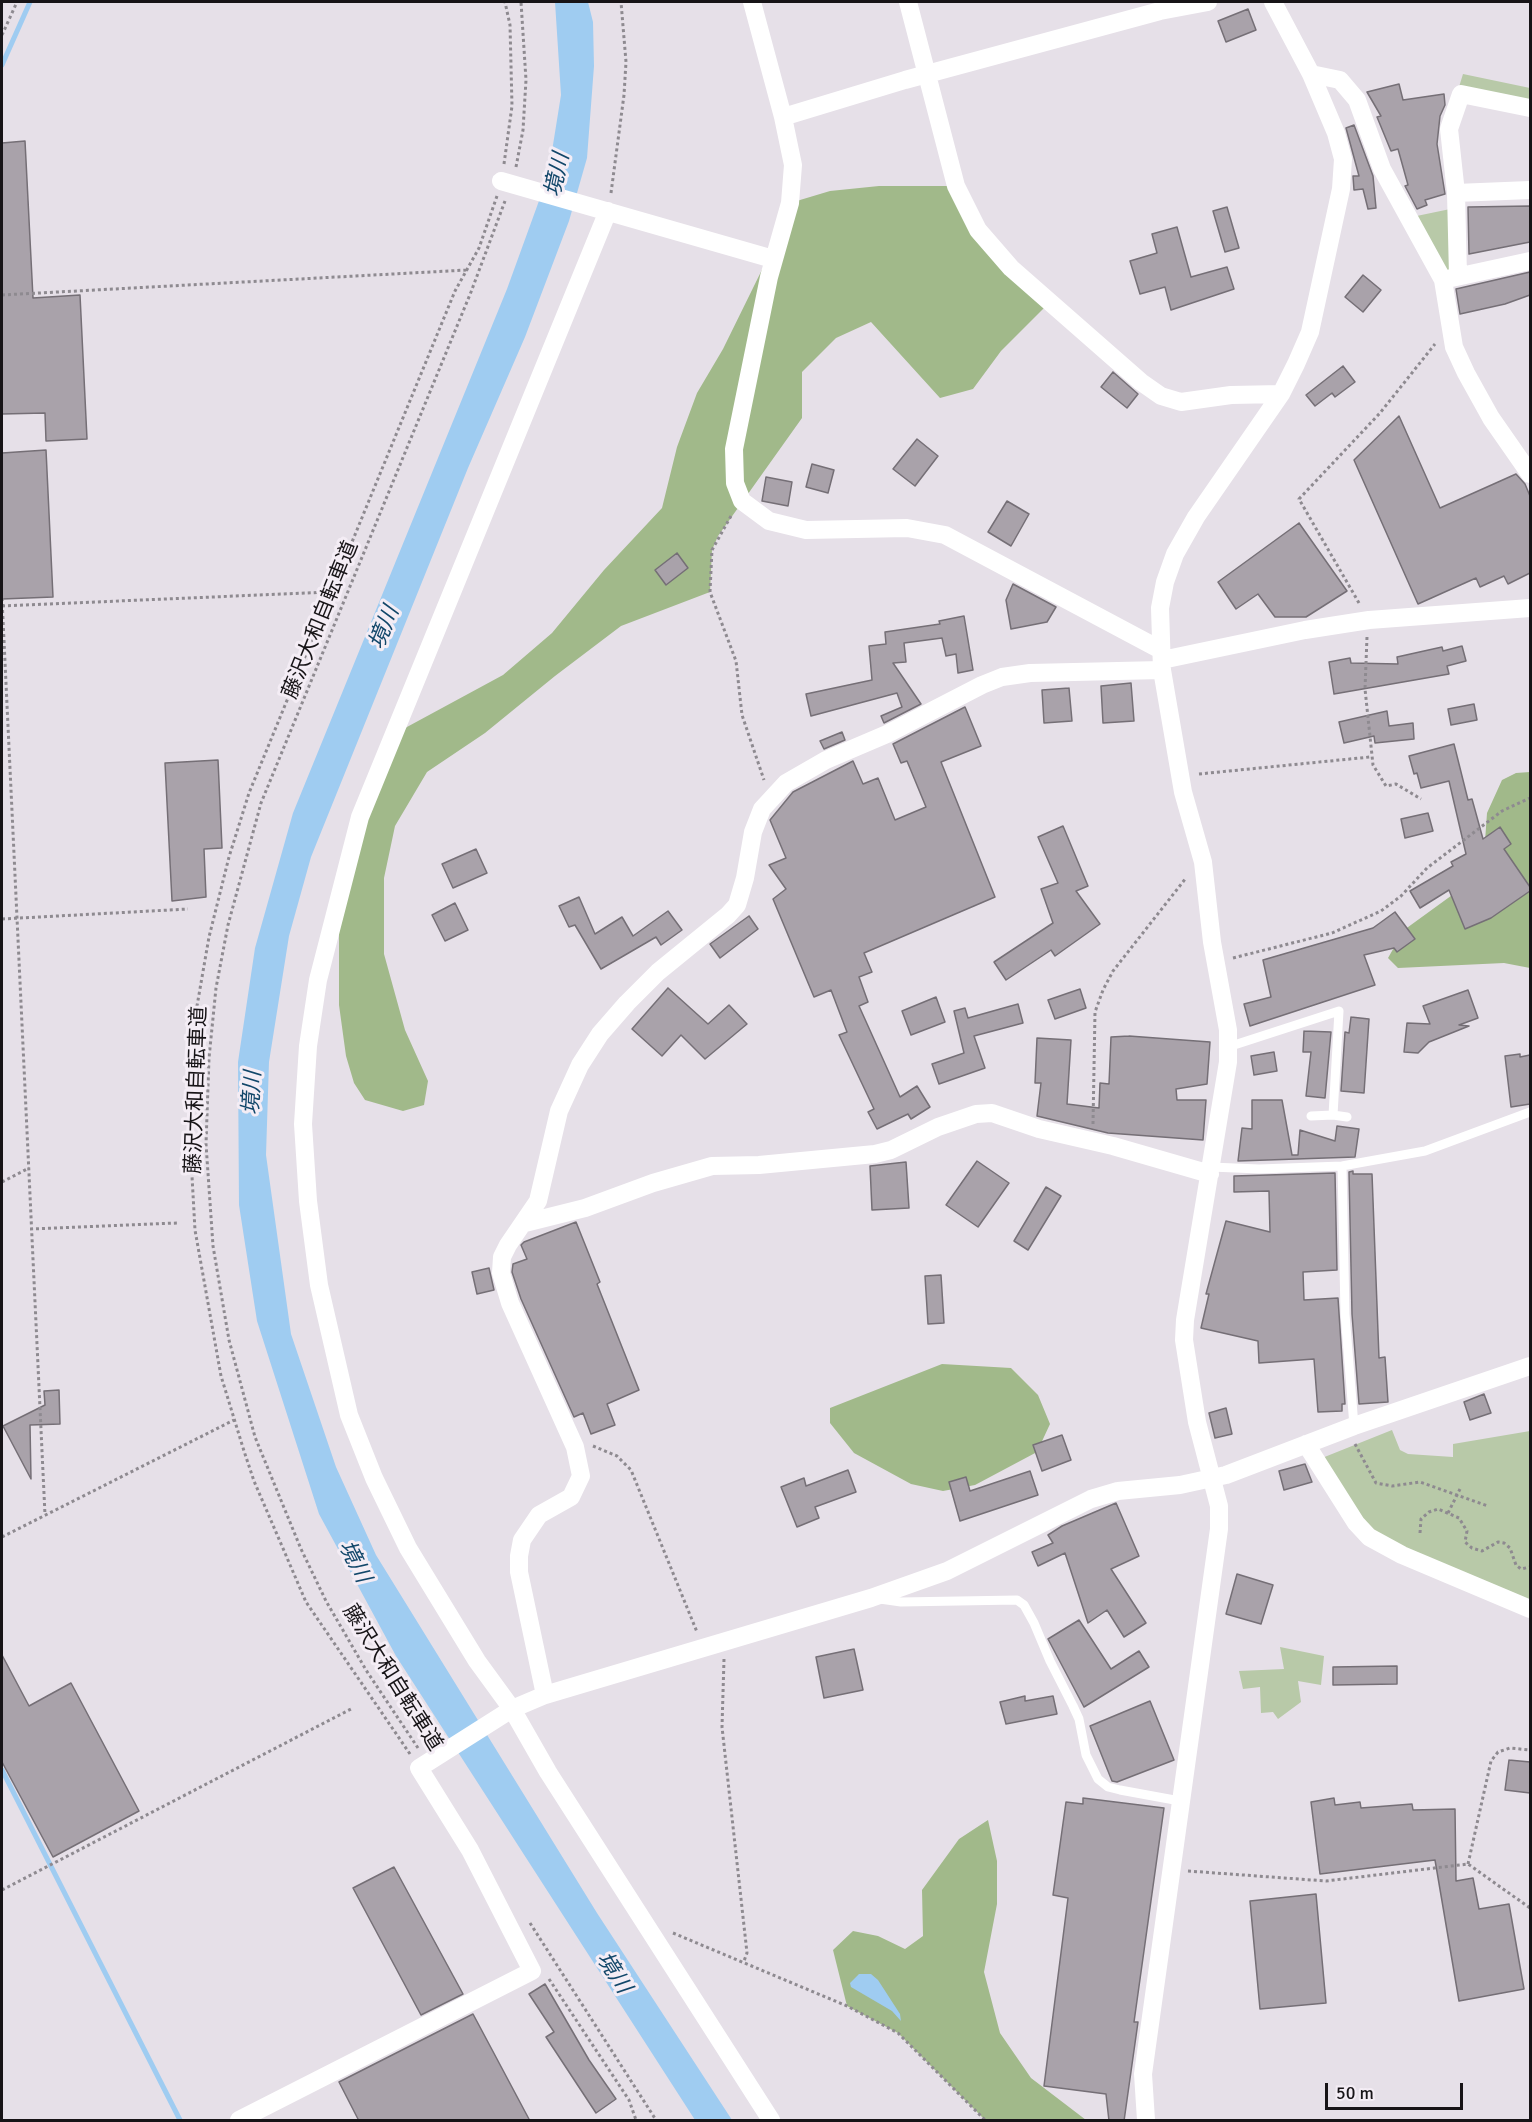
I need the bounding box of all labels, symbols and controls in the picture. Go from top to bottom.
water label: 境川 [541,151,575,199]
street label: 藤沢大和自転車道 [278,537,364,703]
water label: 境川 [365,603,405,653]
street label: 藤沢大和自転車道 [181,1006,213,1174]
water label: 境川 [239,1070,267,1116]
water label: 境川 [332,1536,376,1588]
street label: 藤沢大和自転車道 [337,1600,447,1756]
water label: 境川 [590,1947,636,1999]
scale bar [1328,2071,1466,2109]
text: 50 m [1336,2082,1374,2104]

